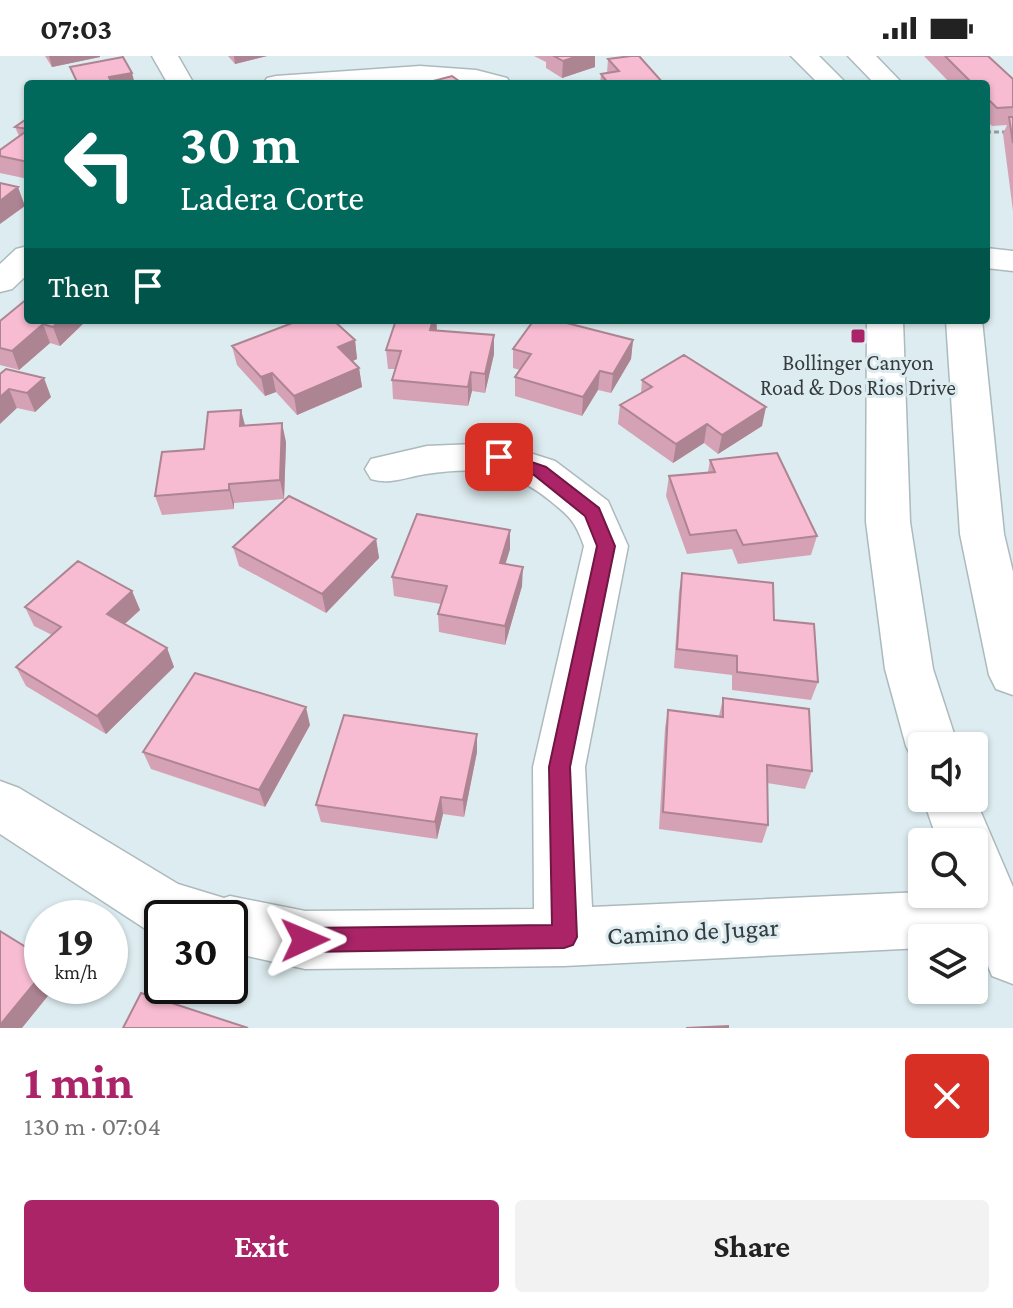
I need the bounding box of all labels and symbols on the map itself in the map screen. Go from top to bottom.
marker: Bollinger Canyon Road & Dos Rios Drive [849,327,867,345]
place label: Bollinger Canyon Road & Dos Rios Drive [760,350,956,400]
pin [465,423,533,491]
position arrow [263,898,347,982]
speed limit sign: 30 [144,900,248,1004]
street label: Camino de Jugar [606,913,780,950]

